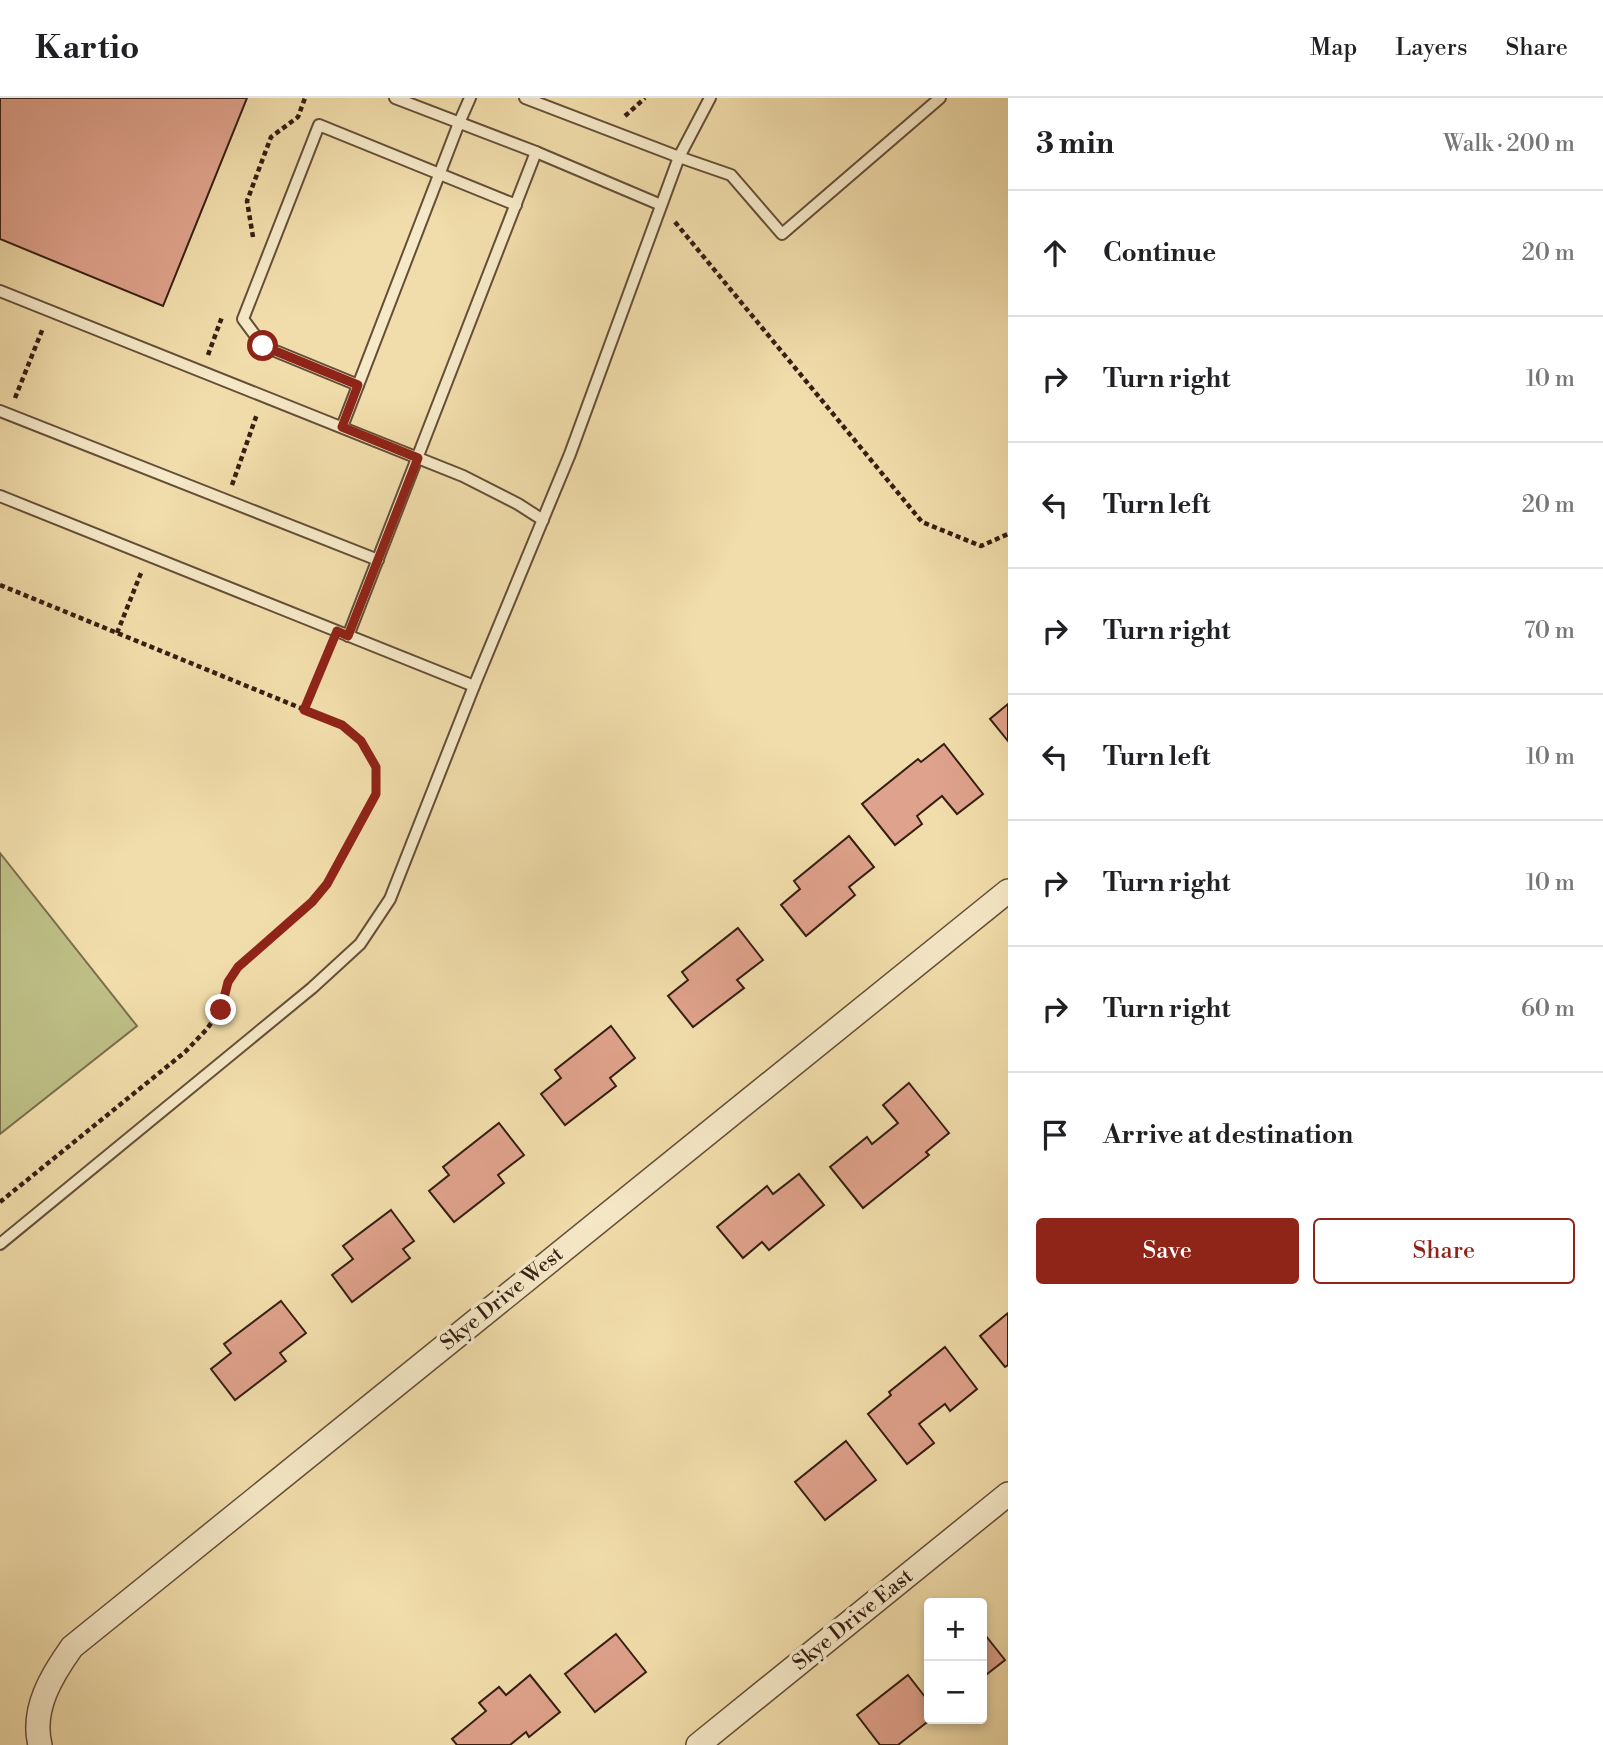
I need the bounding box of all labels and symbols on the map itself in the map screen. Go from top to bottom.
route start [247,330,278,361]
route end [205,994,236,1025]
street label: Skye Drive West [435,1241,569,1356]
street label: Skye Drive East [788,1563,919,1676]

